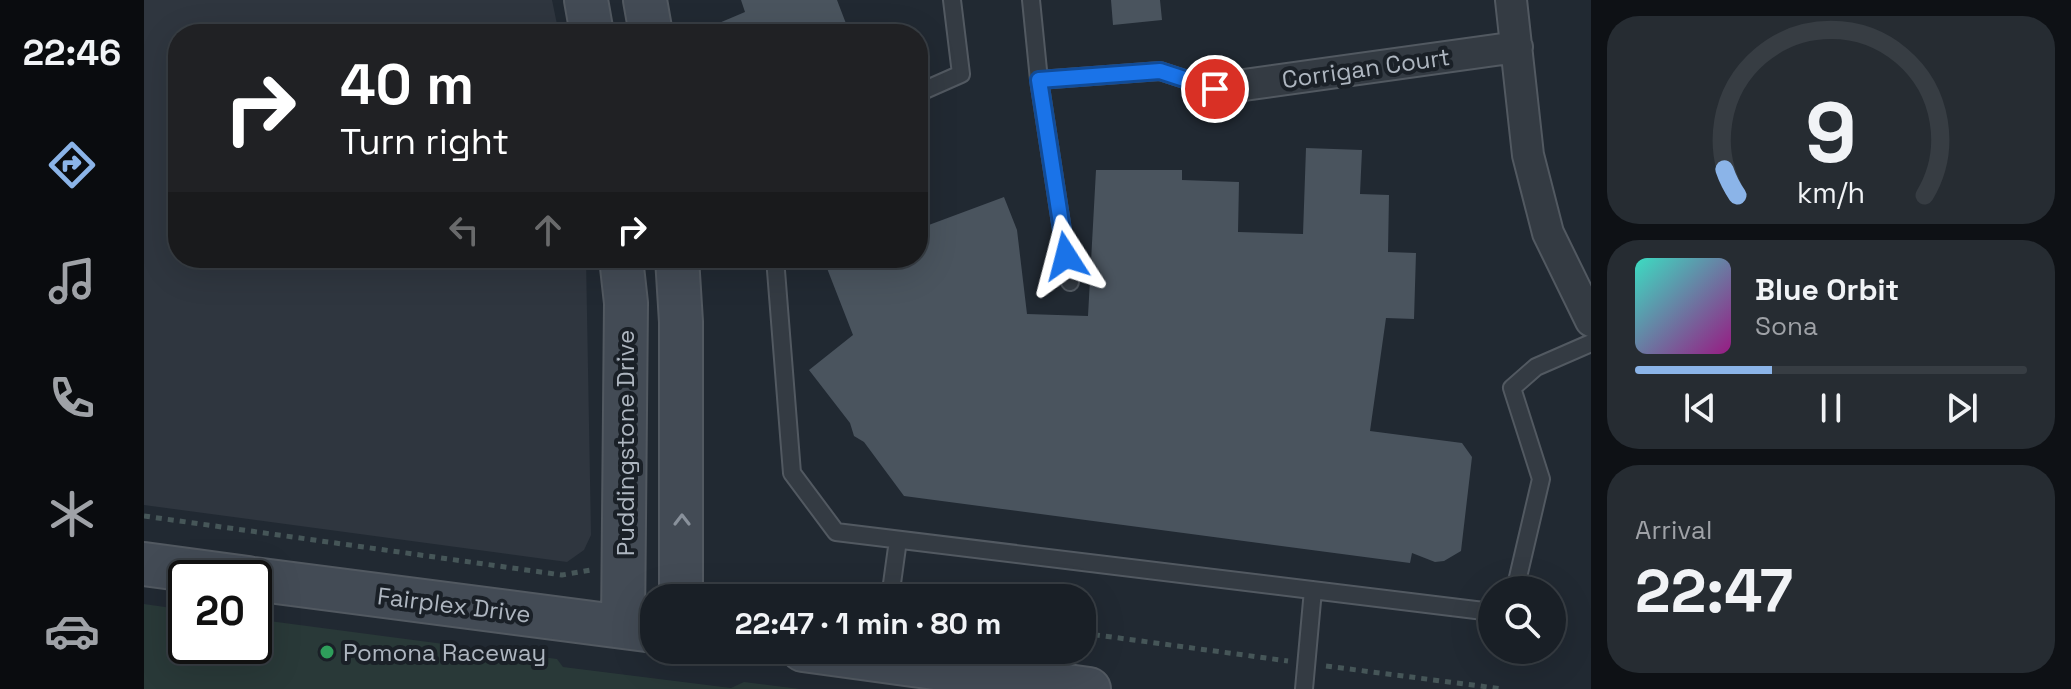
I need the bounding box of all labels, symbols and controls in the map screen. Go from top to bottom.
text: 22:46 [23,30,121,76]
street label: Corrigan Court [1280,41,1452,95]
text: 40 m [340,49,474,120]
pin [1181,55,1249,123]
icon: right [208,56,312,160]
icon: arrive [1193,67,1237,111]
text: 9 [1805,80,1857,186]
text: Turn right [340,119,509,165]
icon: directions [44,137,100,193]
text: km/h [1797,175,1865,211]
icon: left [442,208,486,252]
icon: ahead [526,208,570,252]
icon: right [610,208,654,252]
position arrow [1024,214,1108,298]
icon: music [44,253,100,309]
text: Blue Orbit [1755,270,1899,309]
text: Sona [1755,309,1818,343]
street label: Puddingstone Drive [610,330,641,556]
icon: phone [44,370,100,426]
icon: previous [1678,386,1722,430]
icon: pause [1809,386,1853,430]
icon: next [1940,386,1984,430]
icon: climate [44,486,100,542]
one-way arrow [673,513,691,526]
text: Arrival [1635,513,1712,547]
text: 22:47 [1635,553,1793,630]
speed limit sign: 20 [168,560,272,664]
map controls [1478,576,1566,664]
button: search [1478,576,1566,664]
street label: Fairplex Drive [376,580,532,630]
icon: car [44,603,100,659]
text: 22:47 · 1 min · 80 m [735,604,1001,643]
place label: Pomona Raceway [343,637,546,668]
marker: Pomona Raceway [318,643,336,661]

